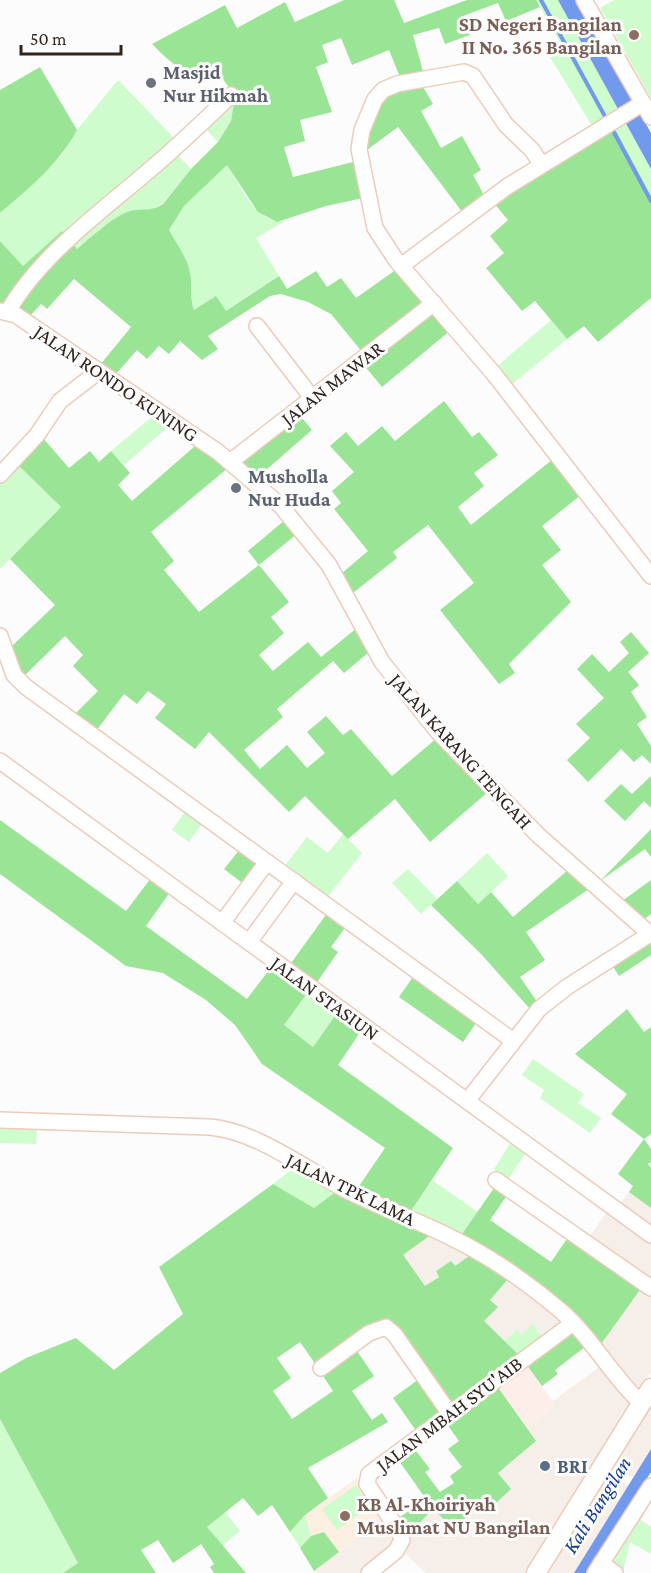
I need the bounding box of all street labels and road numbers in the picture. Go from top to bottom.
street label: JALAN RONDO KUNING [28,319,202,447]
street label: JALAN MAWAR [275,336,389,432]
street label: JALAN KARANG TENGAH [383,667,537,834]
street label: JALAN STASIUN [265,950,383,1045]
street label: JALAN TPK LAMA [281,1147,420,1231]
street label: JALAN MBAH SYU'AIB [370,1352,527,1478]

